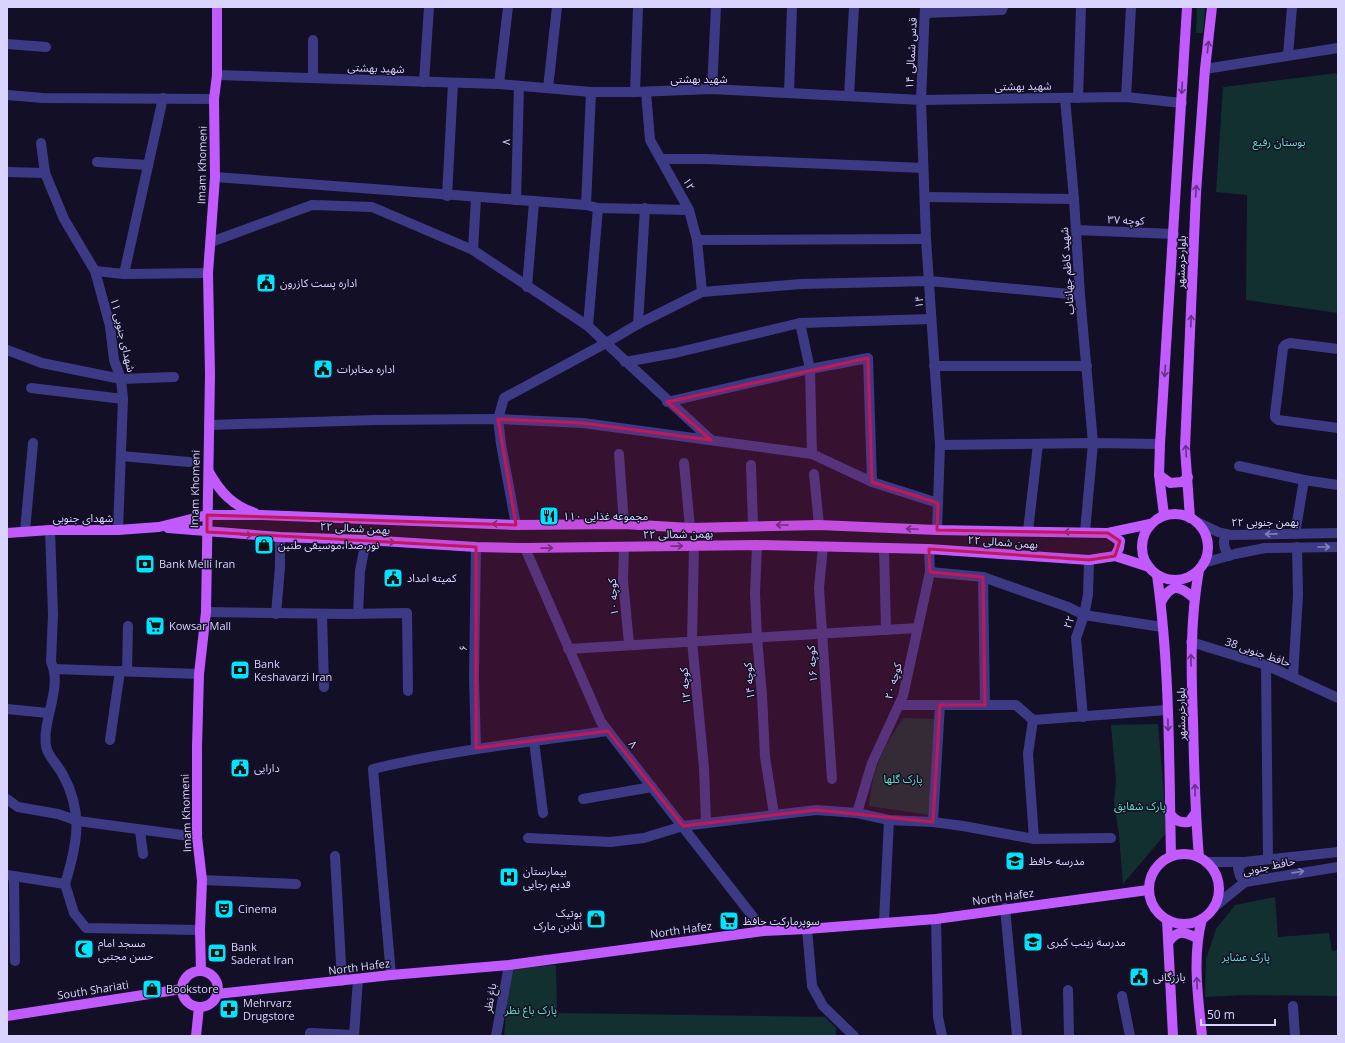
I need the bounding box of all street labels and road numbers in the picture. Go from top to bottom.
street label: قدس شمالی ۱۴ [901,17,920,89]
street label: شهید بهشتی [347,59,405,76]
street label: شهید بهشتی [670,71,728,86]
street label: شهید بهشتی [994,77,1052,94]
street label: Imam Khomeni [193,126,210,204]
street label: ۸ [498,138,513,145]
street label: ۱۲ [680,175,699,193]
street label: کوچه ۳۷ [1107,211,1145,229]
street label: شهید کاظم جهانتاب [1056,226,1079,315]
street label: بلوارخرمشهر [1172,235,1189,290]
street label: ۱۱ شهدای جنوبی [108,296,139,374]
street label: ۱۴ [911,296,926,308]
street label: Imam Khomeni [186,450,203,528]
street label: شهدای جنوبی [53,510,114,525]
street label: ۲۲ بهمن جنوبی [1231,514,1299,529]
street label: ۲۲ بهمن شمالی [319,518,391,537]
street label: ۲۲ بهمن شمالی [643,525,713,542]
street label: ۲۲ بهمن شمالی [967,532,1039,551]
street label: کوچه ۱۰ [604,578,622,616]
street label: ۲۲ [1059,613,1078,630]
street label: حافظ جنوبی 38 [1223,633,1294,670]
street label: ۶ [455,645,470,651]
street label: کوچه ۱۶ [803,645,821,683]
street label: کوچه ۱۴ [739,661,759,700]
street label: کوچه ۲۰ [880,661,906,701]
street label: کوچه ۱۲ [675,666,695,705]
street label: بلوارخرمشهر [1173,687,1189,742]
street label: ۸ [626,737,642,751]
street label: Imam Khomeni [177,774,194,852]
street label: حافظ جنوبی [1241,853,1297,878]
street label: North Hafez [971,885,1035,908]
street label: North Hafez [649,918,713,941]
street label: North Hafez [327,955,391,978]
street label: South Shariati [56,976,130,1003]
street label: باغ نظر [479,982,500,1015]

